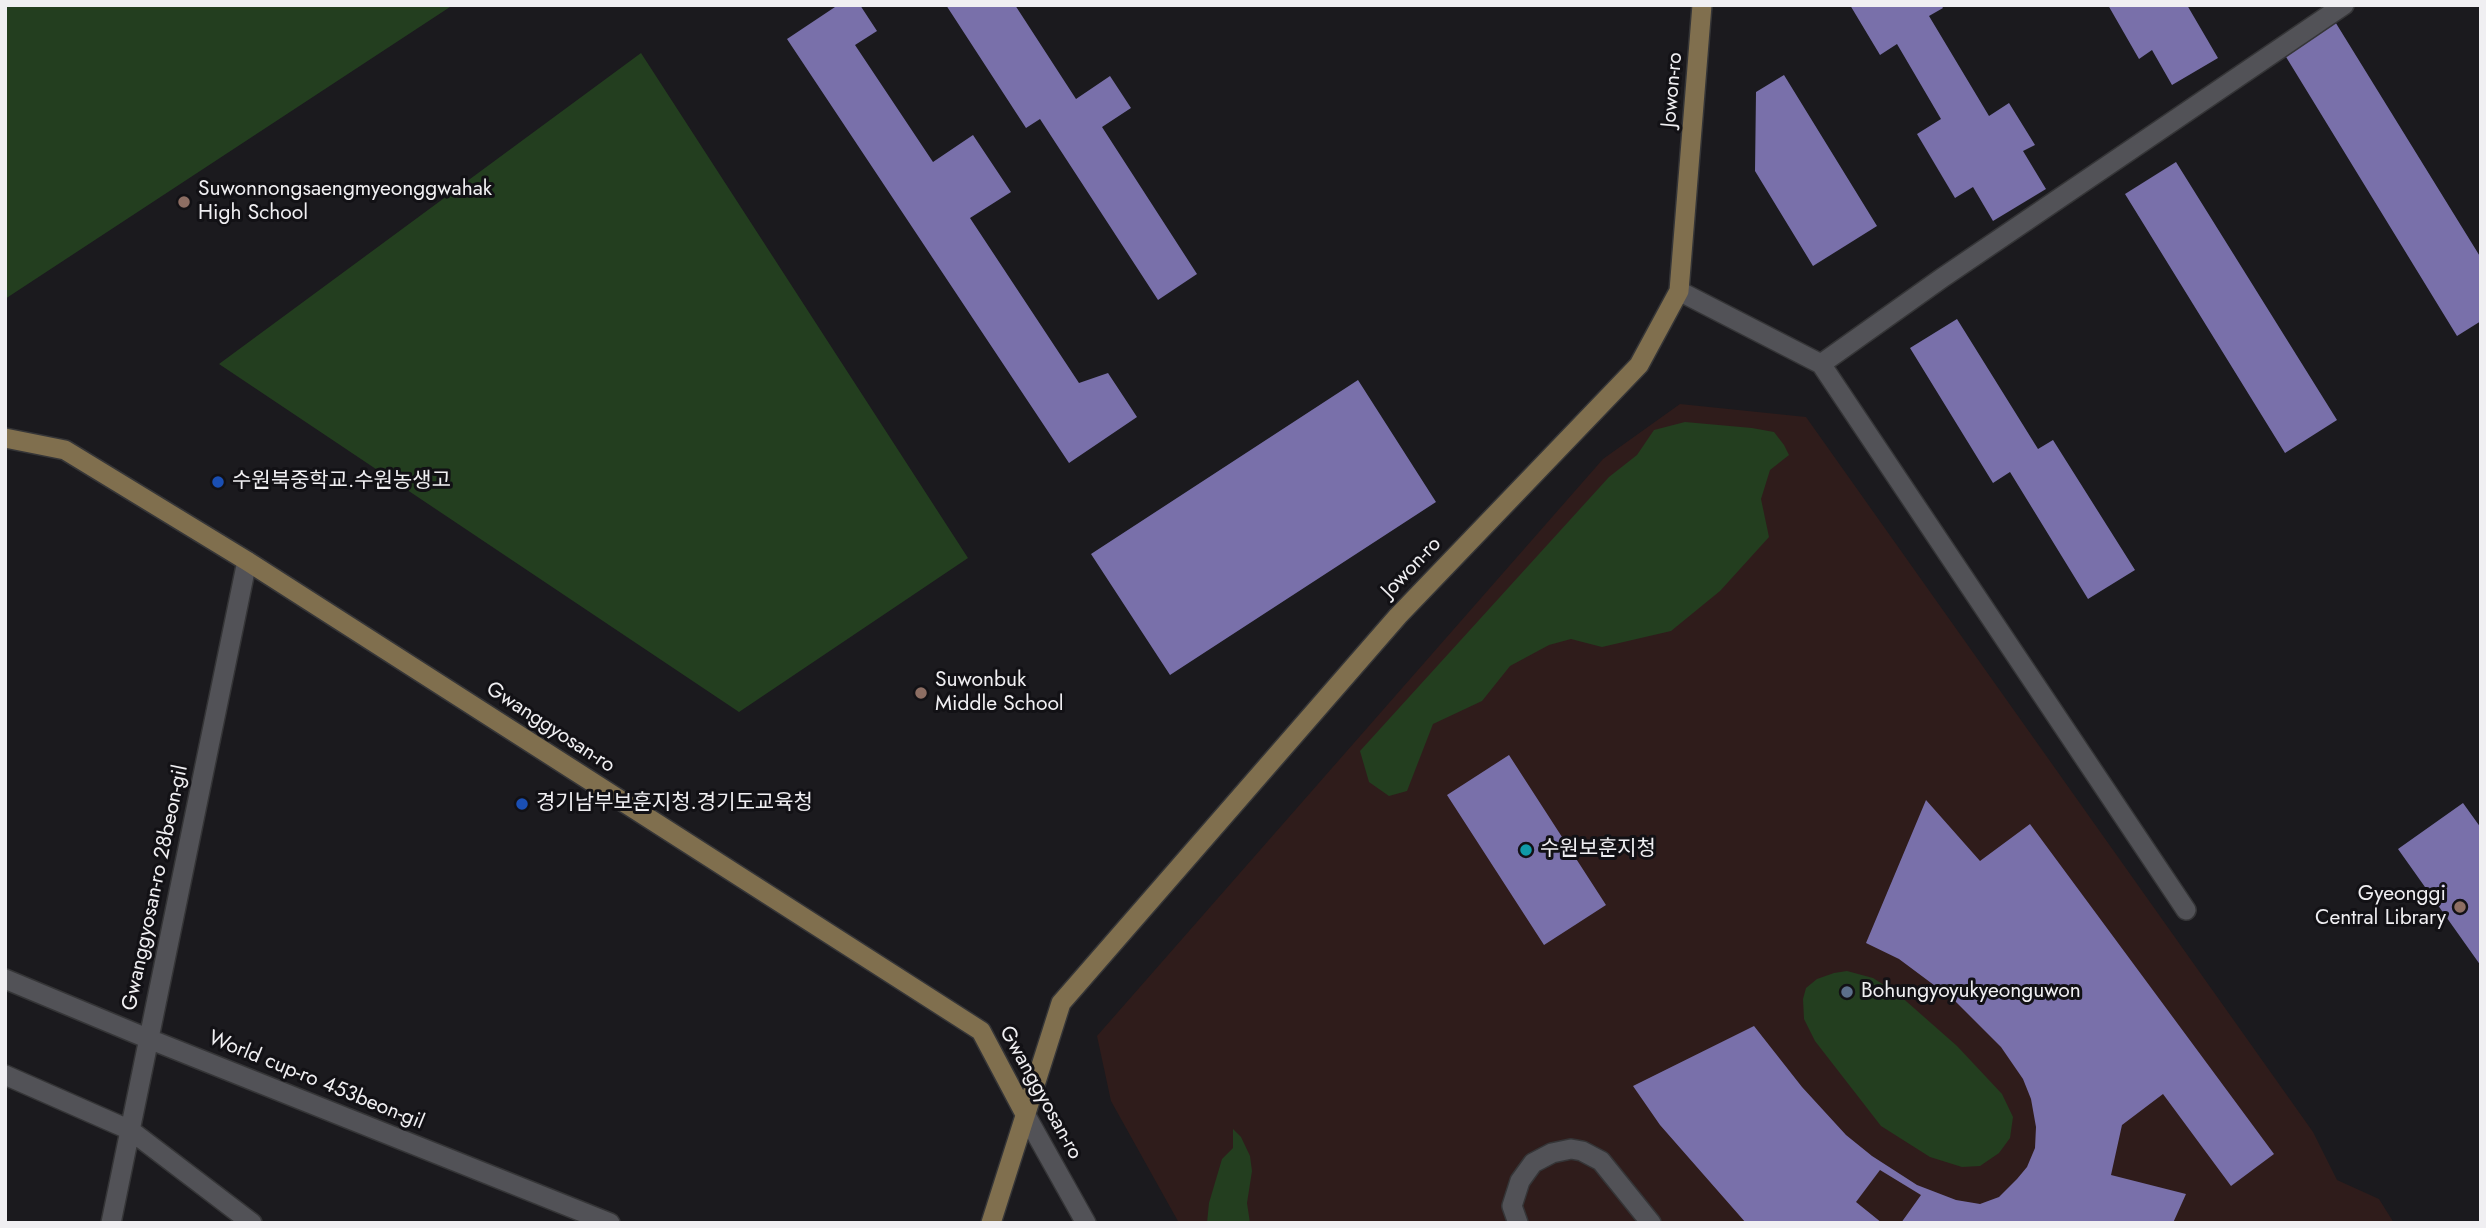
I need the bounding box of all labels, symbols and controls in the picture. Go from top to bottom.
street label: Jowon-ro [1657,51,1689,129]
place label: Suwonnongsaengmyeonggwahak High School [198,177,492,227]
marker: Suwonnongsaengmyeonggwahak High School [176,194,192,210]
place label: 수원북중학교.수원농생고 [232,469,451,495]
marker: 수원북중학교.수원농생고 [210,474,226,490]
street label: Jowon-ro [1377,532,1447,604]
place label: Suwonbuk Middle School [935,668,1064,718]
street label: Gwanggyosan-ro [481,677,619,779]
marker: Suwonbuk Middle School [913,685,929,701]
street label: Gwanggyosan-ro 28beon-gil [118,763,194,1013]
place label: 경기남부보훈지청.경기도교육청 [536,791,813,817]
marker: 경기남부보훈지청.경기도교육청 [514,796,530,812]
place label: 수원보훈지청 [1540,837,1656,863]
marker: 수원보훈지청 [1518,842,1534,858]
place label: Gyeonggi Central Library [2315,882,2446,932]
marker: Gyeonggi Central Library [2452,899,2468,915]
place label: Bohungyoyukyeonguwon [1861,979,2081,1005]
marker: Bohungyoyukyeonguwon [1839,984,1855,1000]
street label: Gwanggyosan-ro [993,1022,1087,1164]
street label: World cup-ro 453beon-gil [204,1026,428,1136]

